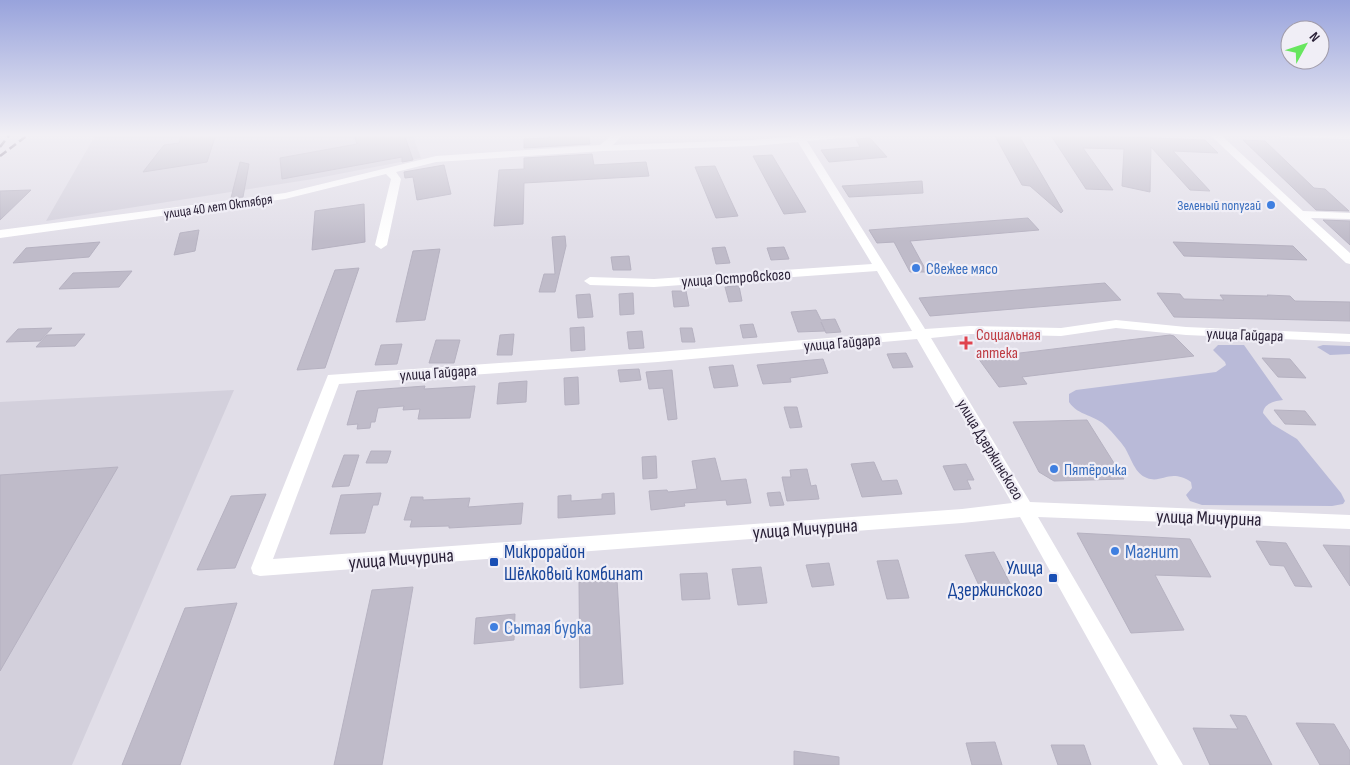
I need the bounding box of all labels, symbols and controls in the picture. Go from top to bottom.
north arrow [1280,20,1330,70]
text: N [1306,29,1323,45]
street label: улица 40 лет Октября [163,190,273,223]
place label: Зеленый попугай [1177,197,1261,214]
marker: Зеленый попугай [1265,199,1277,211]
place label: Свежее мясо [926,260,998,279]
marker: Свежее мясо [910,262,922,274]
street label: улица Островского [681,265,791,292]
street label: улица Гайдара [1206,325,1284,346]
place label: Социальная аптека [976,326,1041,363]
street label: улица Гайдара [803,331,881,356]
marker: Социальная аптека [960,337,972,349]
street label: улица Гайдара [399,361,477,386]
street label: улица Дзержинского [952,396,1027,503]
place label: Пятёрочка [1064,461,1127,480]
marker: Пятёрочка [1048,463,1060,475]
street label: улица Мичурина [1156,505,1262,532]
street label: улица Мичурина [752,514,858,545]
place label: Микрорайон Шёлковый комбинат [504,541,643,586]
place label: Магнит [1125,541,1179,564]
street label: улица Мичурина [348,544,454,575]
marker: Магнит [1109,545,1121,557]
marker: Микрорайон Шёлковый комбинат [488,556,500,568]
place label: Улица Дзержинского [948,557,1043,602]
marker: Улица Дзержинского [1047,572,1059,584]
place label: Сытая будка [504,617,591,640]
marker: Сытая будка [488,621,500,633]

